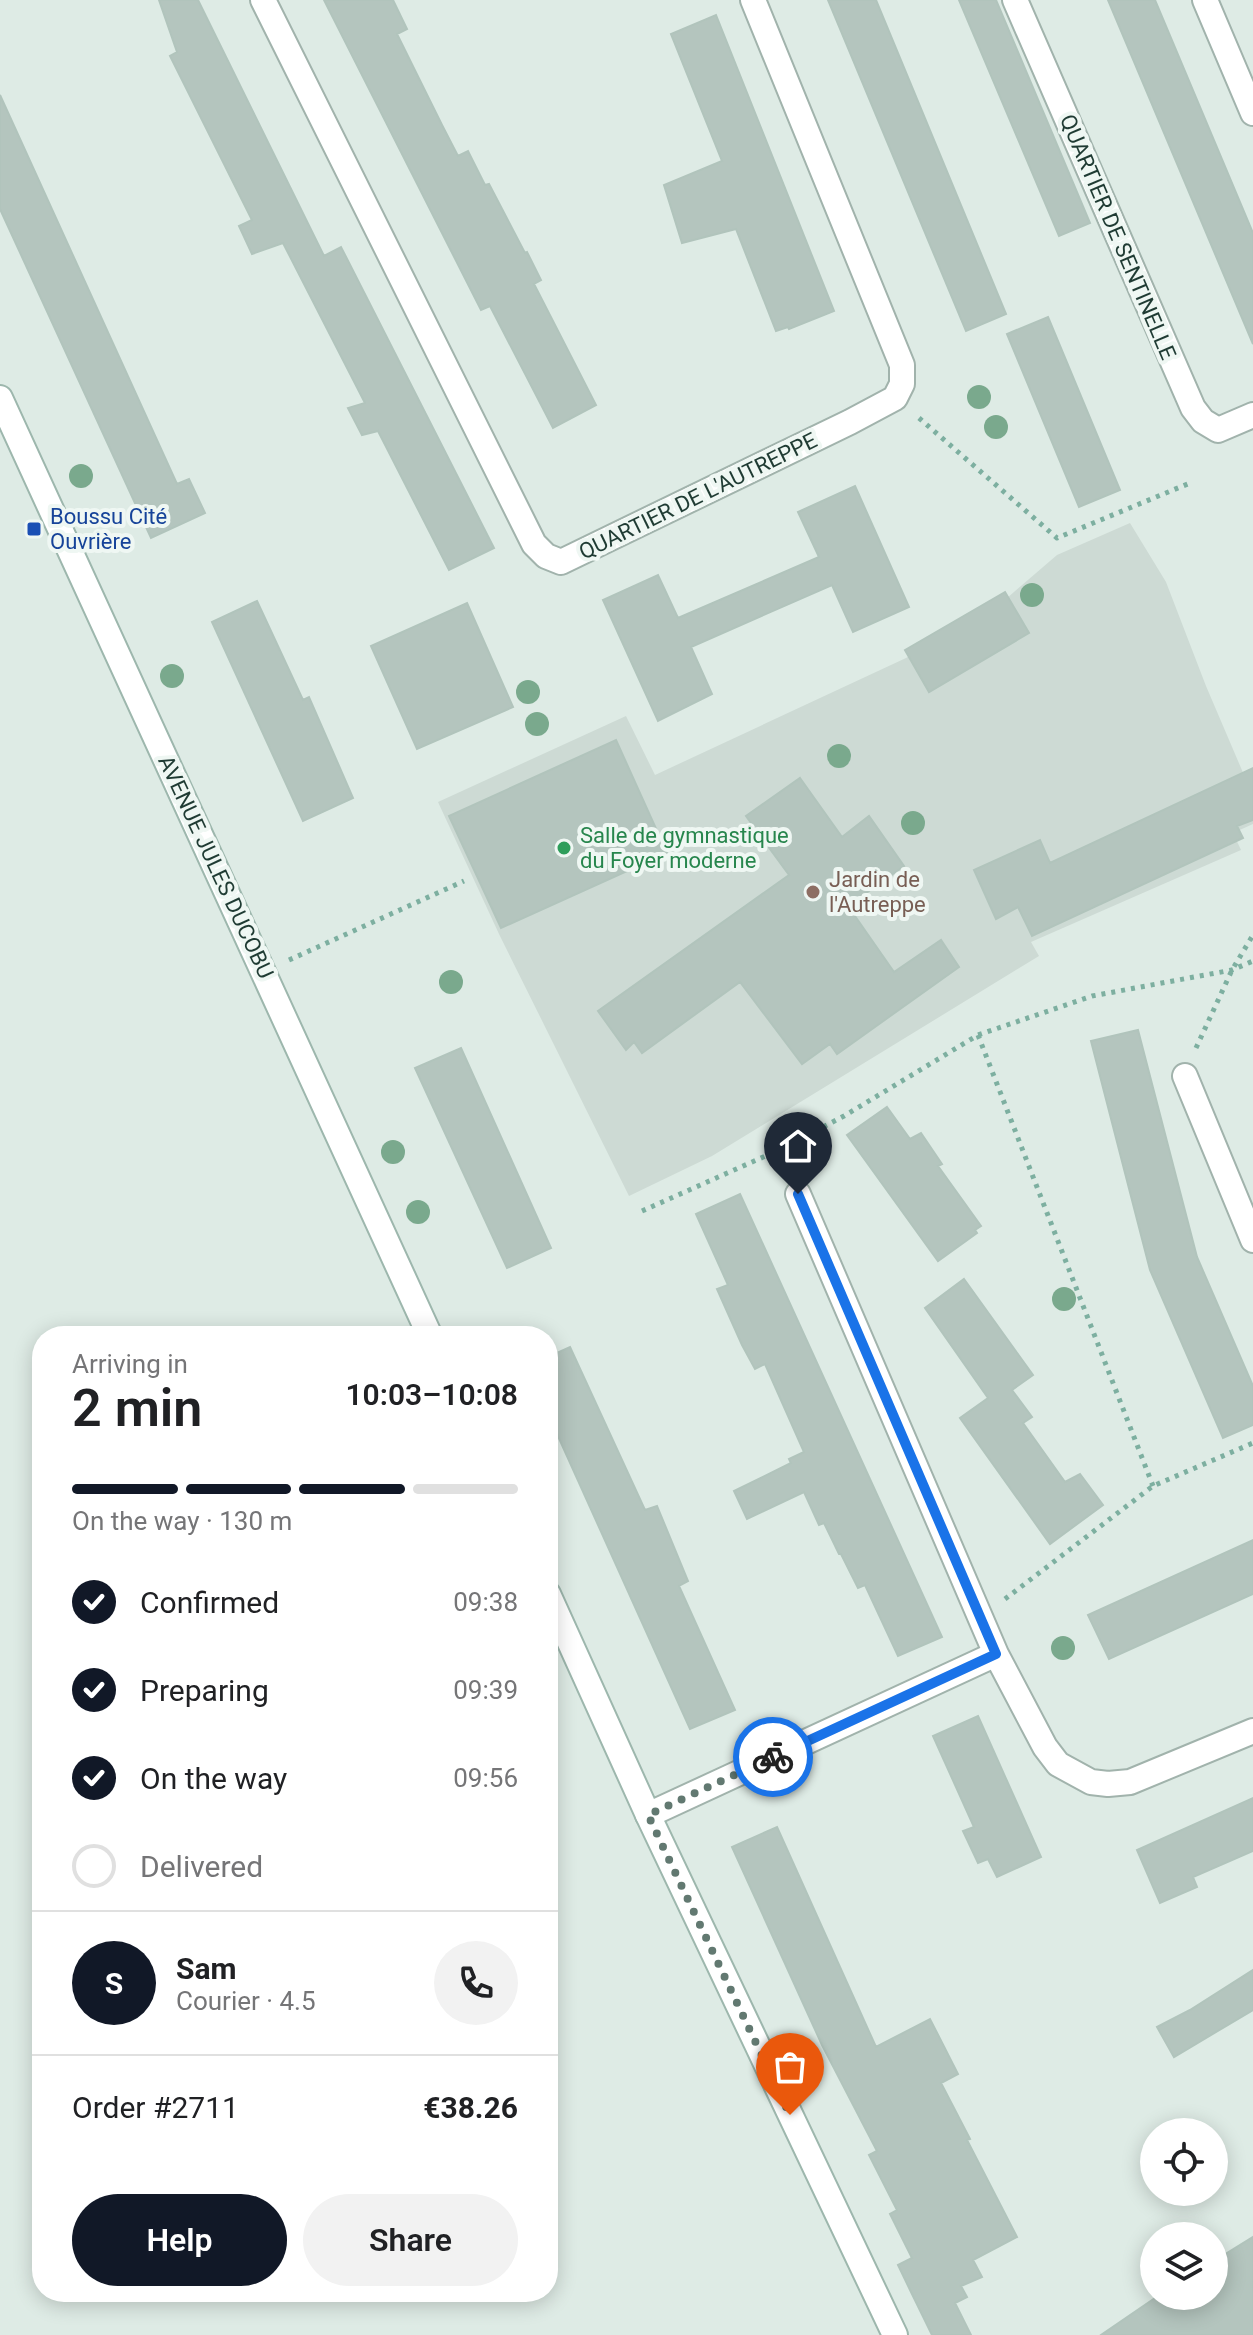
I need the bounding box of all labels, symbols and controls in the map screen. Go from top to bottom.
street label: QUARTIER DE SENTINELLE [1055,111,1181,363]
street label: QUARTIER DE L'AUTREPPE [575,427,821,565]
place label: Boussu Cité Ouvrière [50,504,167,554]
marker: Boussu Cité Ouvrière [25,520,43,538]
street label: AVENUE JULES DUCOBU [153,751,279,983]
place label: Salle de gymnastique du Foyer moderne [580,823,789,873]
marker: Salle de gymnastique du Foyer moderne [555,839,573,857]
place label: Jardin de l'Autreppe [829,867,926,917]
marker: Jardin de l'Autreppe [804,883,822,901]
pin [764,1112,832,1194]
icon: home [776,1124,820,1168]
text: Arriving in [72,1349,188,1379]
text: 10:03–10:08 [345,1377,518,1412]
text: 2 min [72,1378,202,1439]
text: On the way · 130 m [72,1506,292,1536]
icon: check [72,1580,116,1624]
text: Confirmed [140,1585,279,1620]
text: 09:38 [453,1587,518,1617]
icon: check [72,1668,116,1712]
text: Preparing [140,1673,269,1708]
text: 09:39 [453,1675,518,1705]
courier [733,1717,813,1797]
icon: bike [751,1735,795,1779]
icon: check [72,1756,116,1800]
text: On the way [140,1761,287,1796]
text: 09:56 [453,1763,518,1793]
text: Delivered [140,1849,263,1884]
button: phone [434,1941,518,2025]
text: Sam [176,1951,237,1986]
text: S [105,1966,123,2001]
text: Courier · 4.5 [176,1986,316,2016]
pin [756,2033,824,2115]
icon: bag [768,2045,812,2089]
text: Order #2711 [72,2090,239,2125]
text: €38.26 [423,2090,518,2125]
map controls [1140,2118,1228,2310]
button: locate [1140,2118,1228,2206]
button: Help [72,2194,287,2286]
button: Share [303,2194,518,2286]
button: layers [1140,2222,1228,2310]

